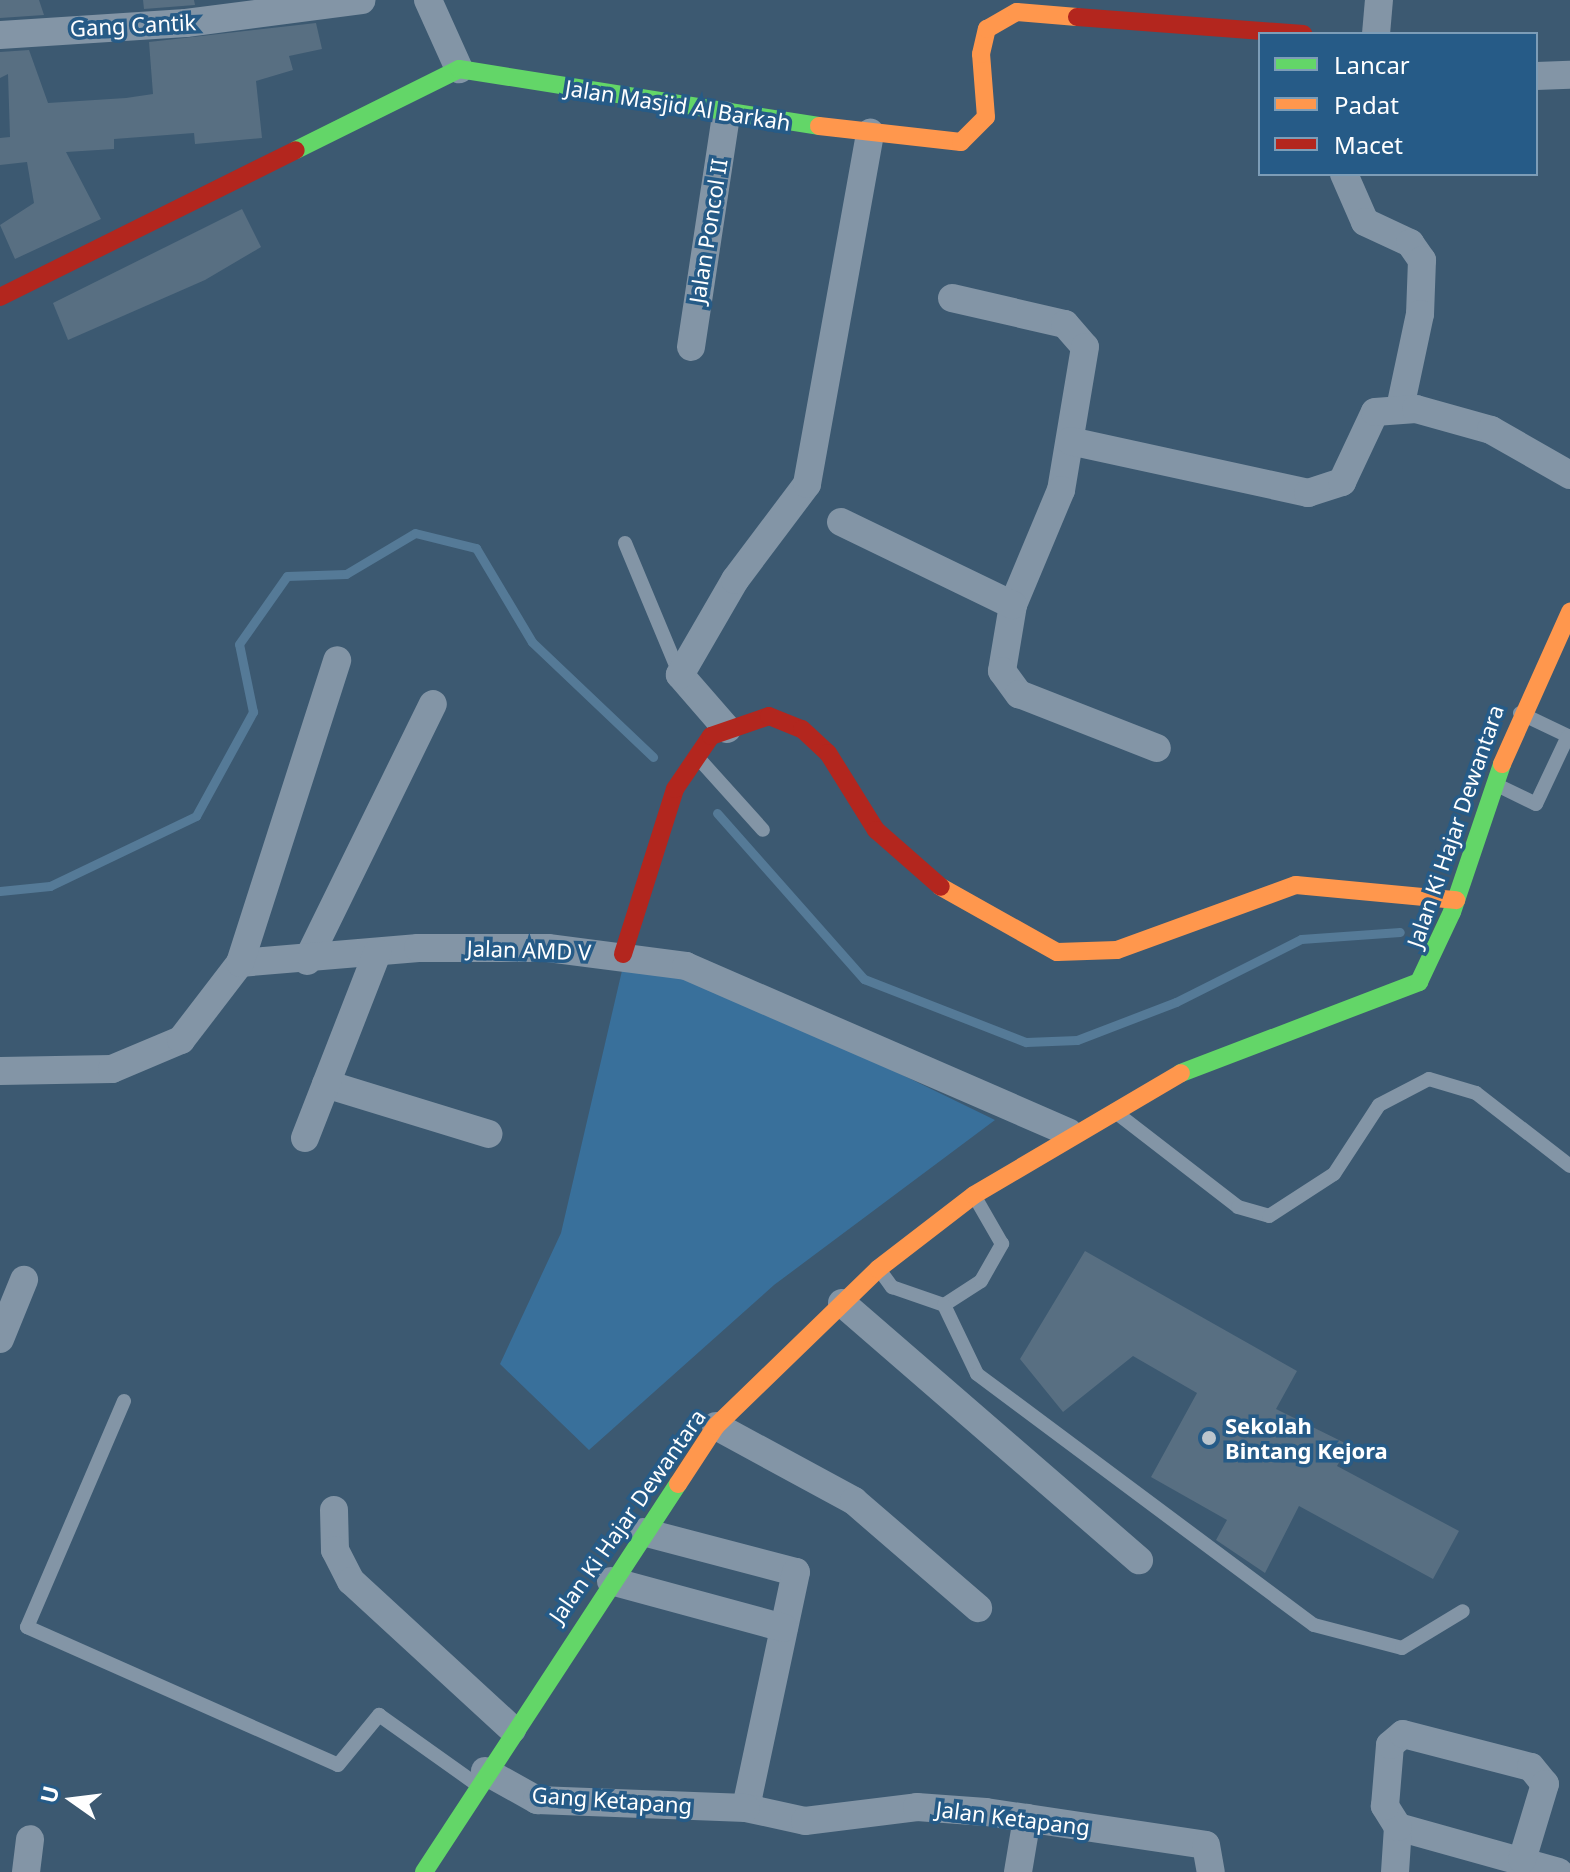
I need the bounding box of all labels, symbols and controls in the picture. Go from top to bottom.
street label: Gang Cantik [69,9,197,41]
legend [1258,32,1538,176]
text: Lancar [1334,48,1410,81]
street label: Jalan Masjid Al Barkah [563,74,793,136]
text: Padat [1334,88,1399,121]
text: Macet [1334,128,1403,161]
street label: Jalan Poncol II [684,157,732,305]
street label: Jalan Ki Hajar Dewantara [1401,701,1509,951]
street label: Jalan AMD V [466,935,592,965]
street label: Jalan Ki Hajar Dewantara [543,1404,711,1628]
place label: Sekolah Bintang Kejora [1225,1412,1388,1464]
marker: Sekolah Bintang Kejora [1200,1429,1218,1447]
north arrow [32,1760,112,1840]
street label: Gang Ketapang [531,1781,693,1819]
text: U [32,1782,65,1806]
street label: Jalan Ketapang [934,1795,1092,1841]

